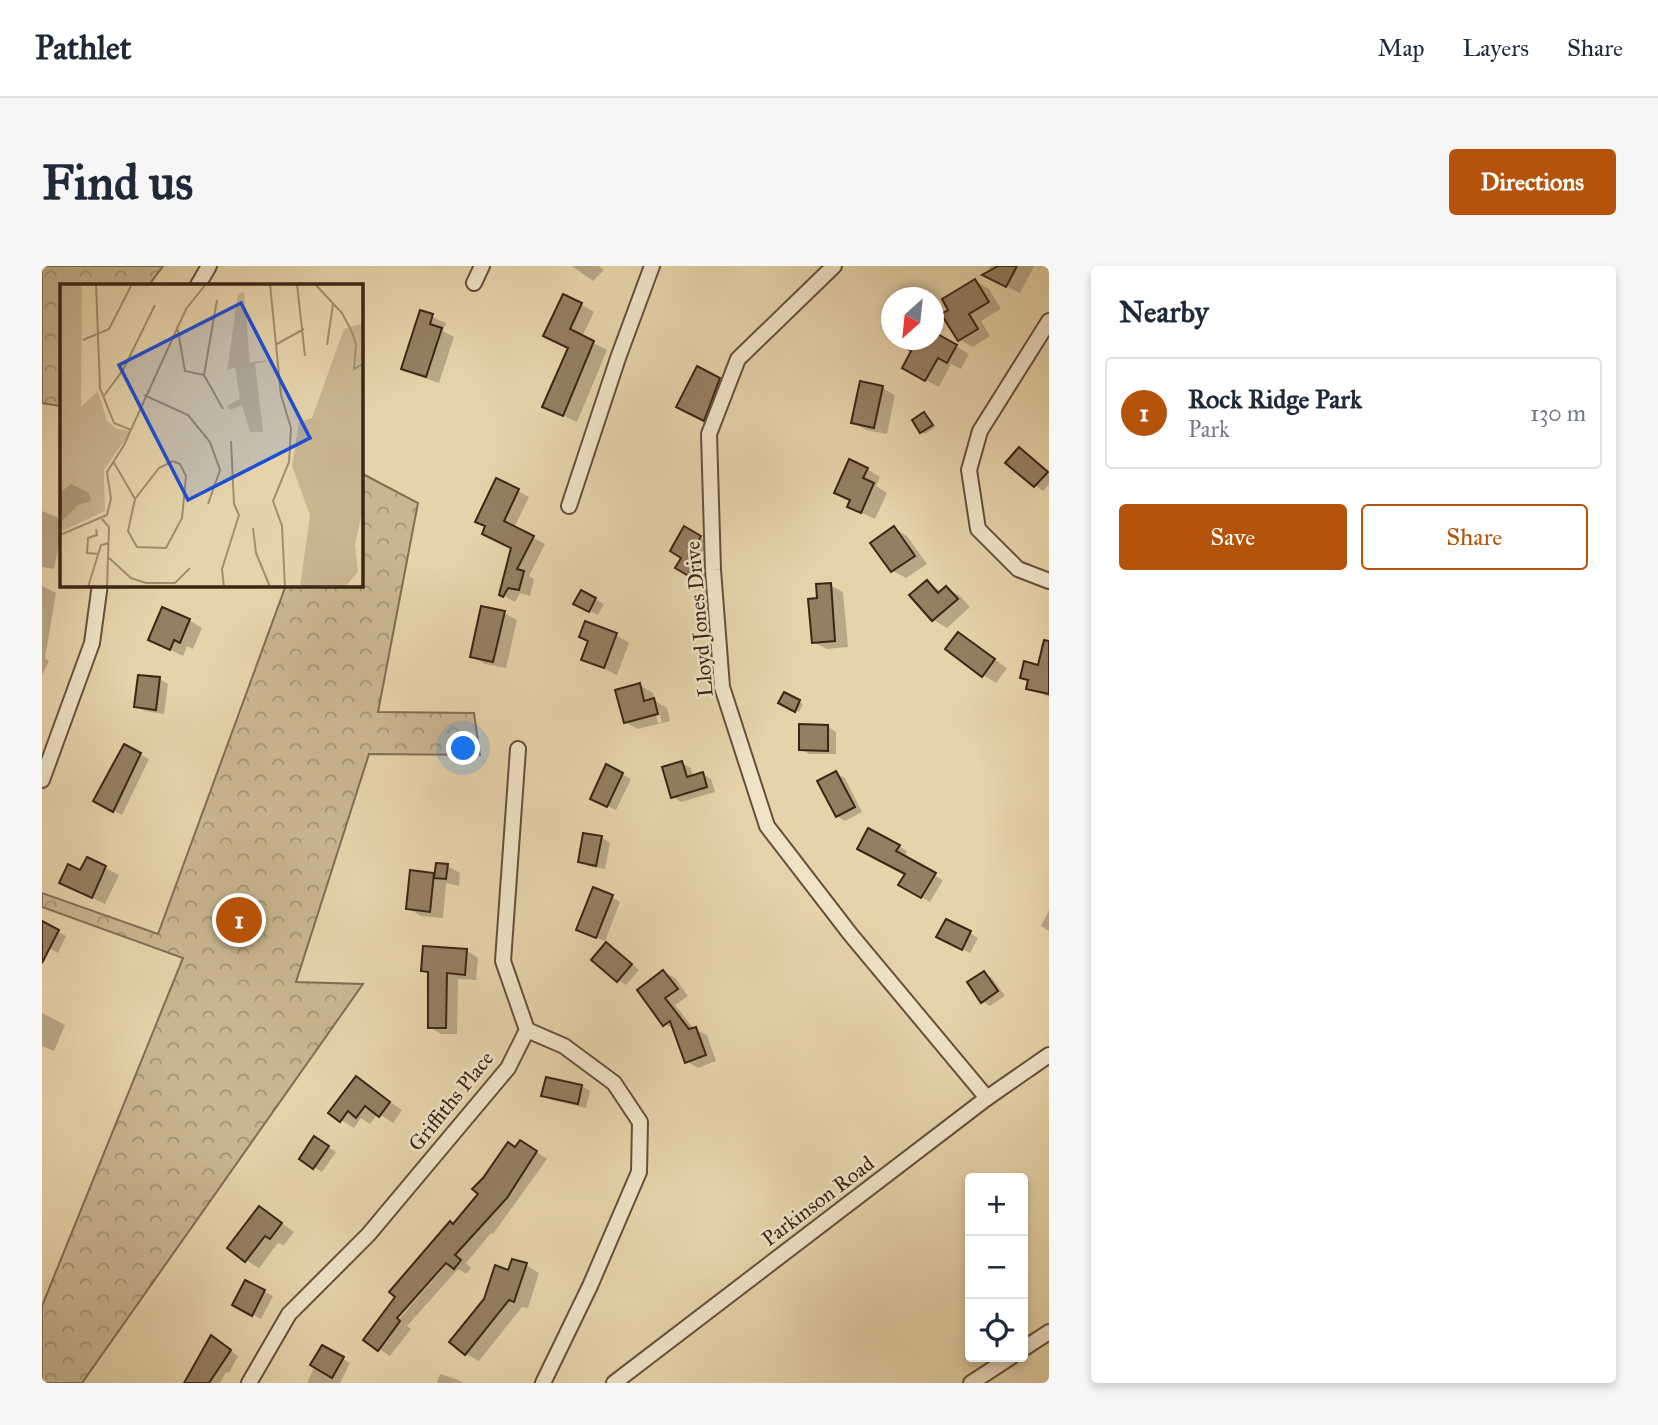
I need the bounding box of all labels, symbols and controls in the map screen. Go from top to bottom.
text: Pathlet [35,28,132,68]
text: Map [1378,33,1425,63]
text: Layers [1463,33,1529,63]
text: Share [1567,33,1623,63]
button: Directions [1449,149,1616,215]
text: Find us [42,153,193,212]
inset map [60,284,362,586]
north arrow [881,287,944,350]
text: Nearby [1119,294,1209,330]
text: Rock Ridge Park [1188,383,1362,415]
text: 1 [1139,399,1149,427]
text: 130 m [1530,399,1586,427]
text: Park [1188,415,1230,443]
button: Save [1119,504,1347,570]
button: Share [1361,504,1588,570]
street label: Lloyd Jones Drive [679,540,719,698]
your location [446,731,480,765]
pin: 1 [216,894,262,946]
street label: Griffiths Place [403,1046,499,1156]
street label: Parkinson Road [757,1150,880,1252]
map controls [965,1173,1028,1362]
button: + [965,1173,1028,1236]
button: − [965,1236,1028,1299]
button: locate [965,1299,1028,1362]

